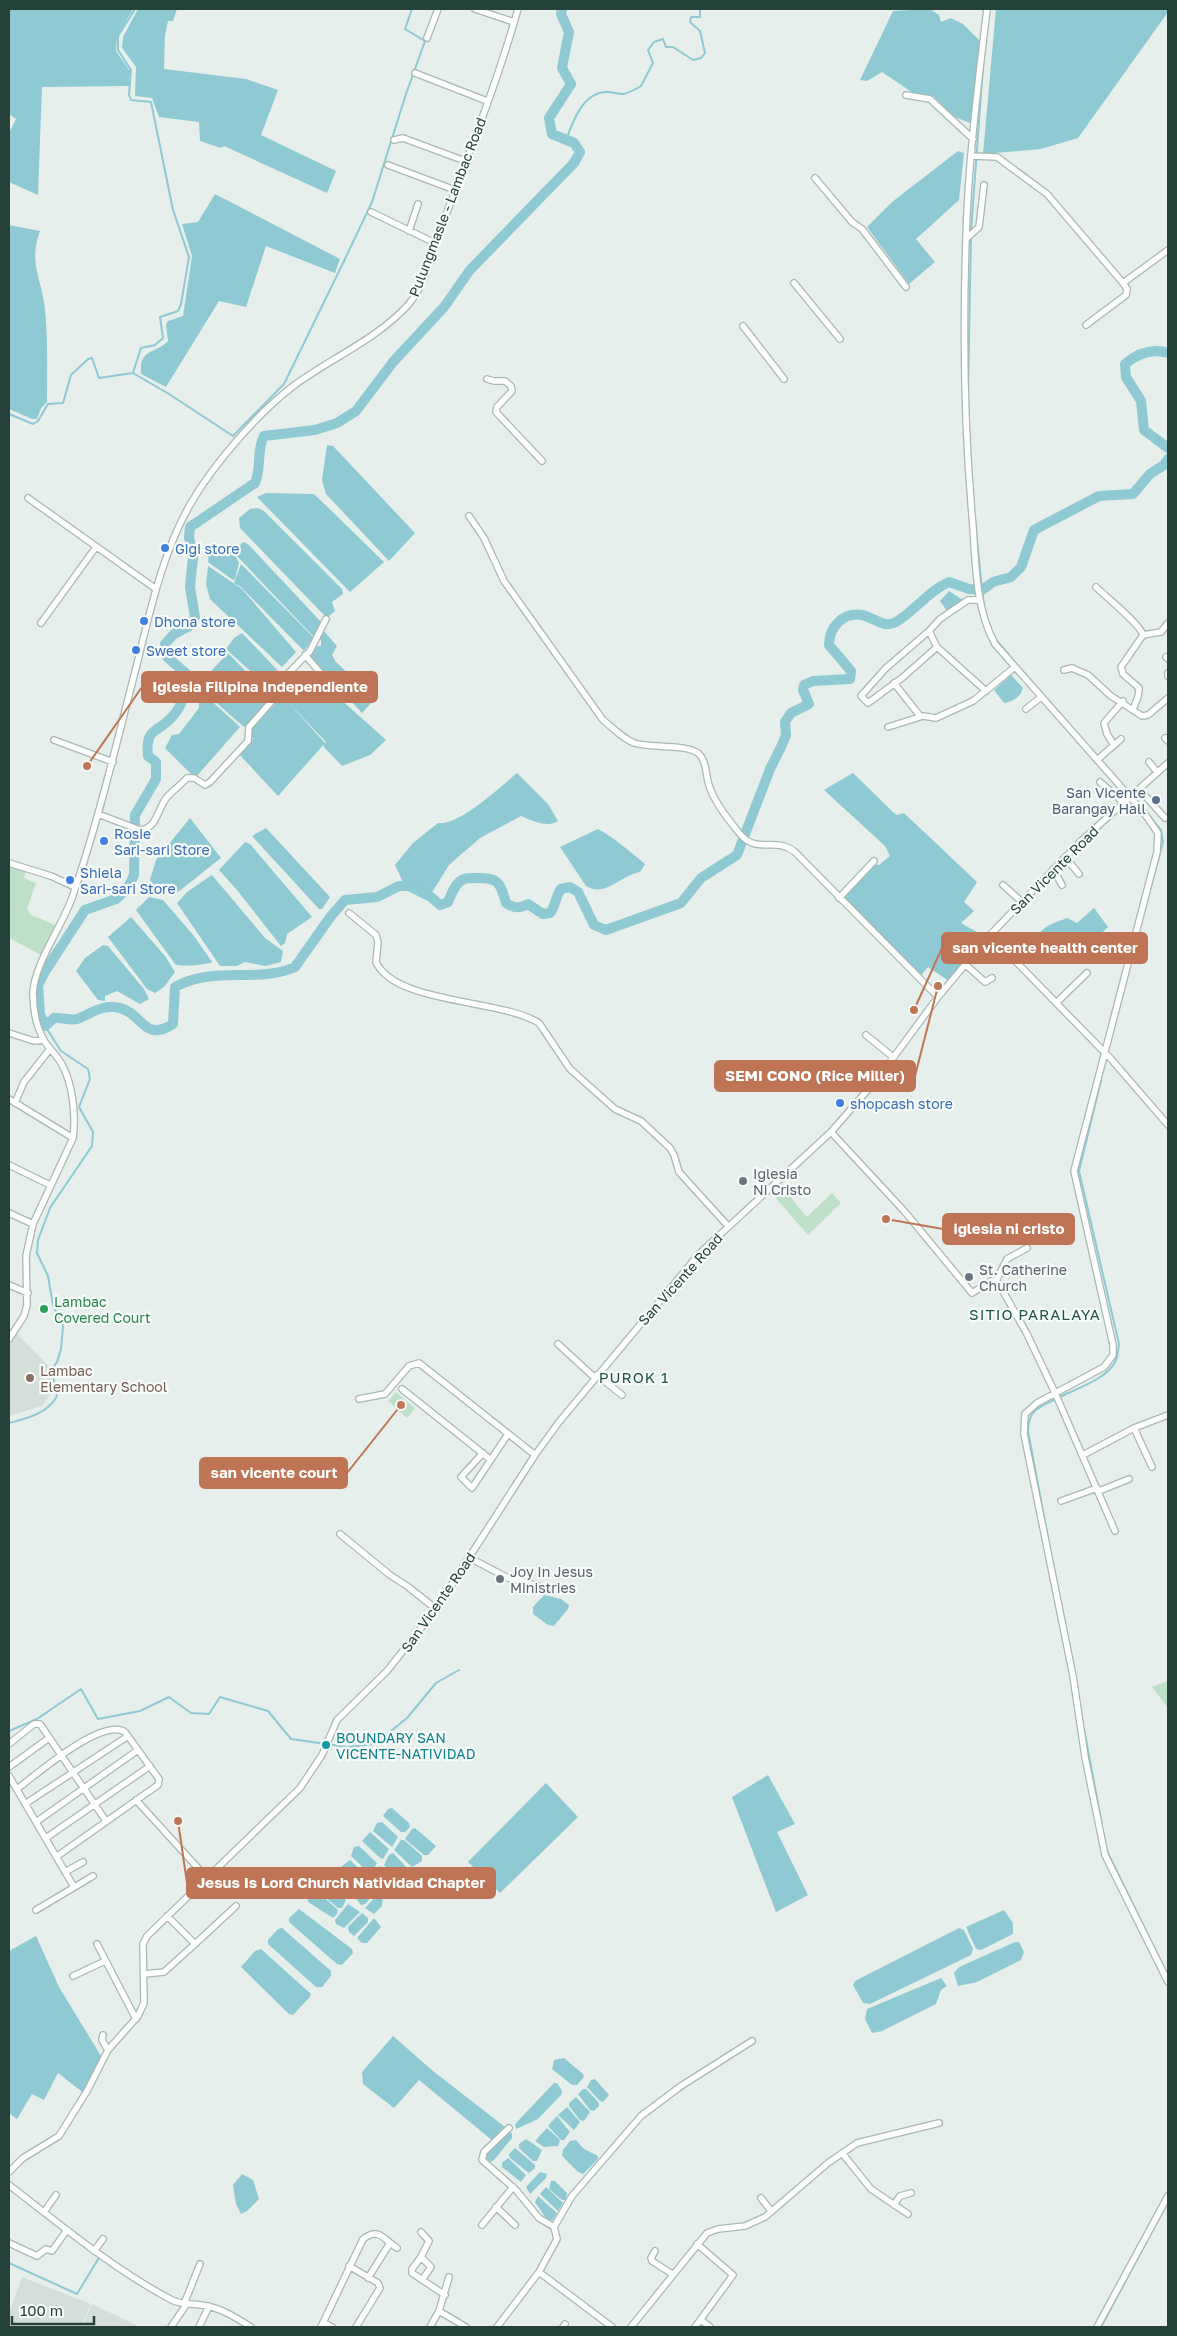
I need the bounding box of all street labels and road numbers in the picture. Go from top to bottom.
street label: Pulungmasle - Lambac Road [405,115,489,299]
street label: San Vicente Road [1006,822,1102,918]
street label: San Vicente Road [634,1230,726,1328]
street label: San Vicente Road [397,1549,479,1655]

